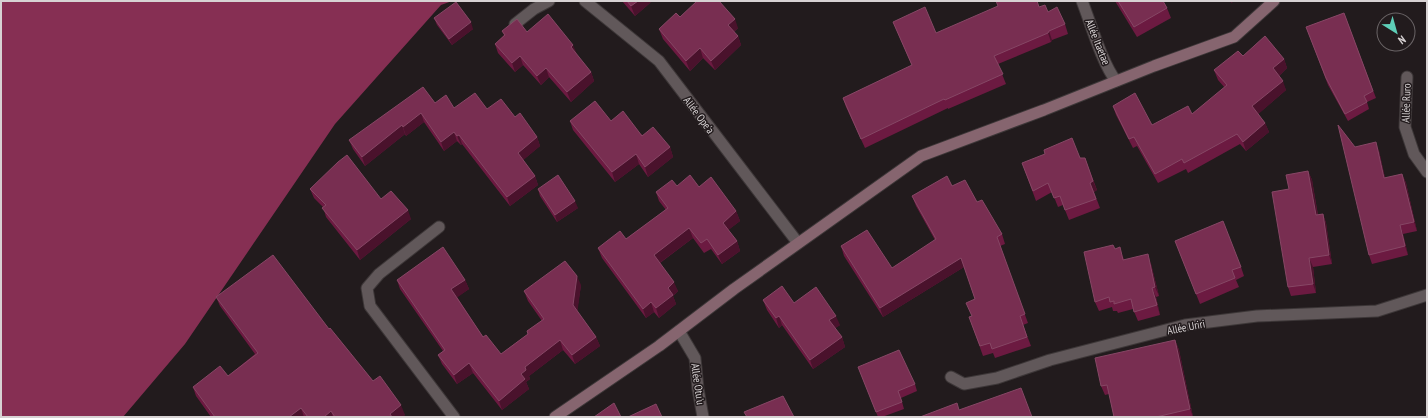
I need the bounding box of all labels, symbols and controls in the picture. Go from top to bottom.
north arrow [1376,12,1416,52]
street label: Allée Itaetae [1082,17,1114,67]
text: N [1395,33,1409,47]
street label: Allée Ruro [1398,83,1414,123]
street label: Allée Ope'a [681,94,717,136]
street label: Allée Uriri [1166,316,1206,338]
street label: Allée Otu'u [688,362,708,406]

